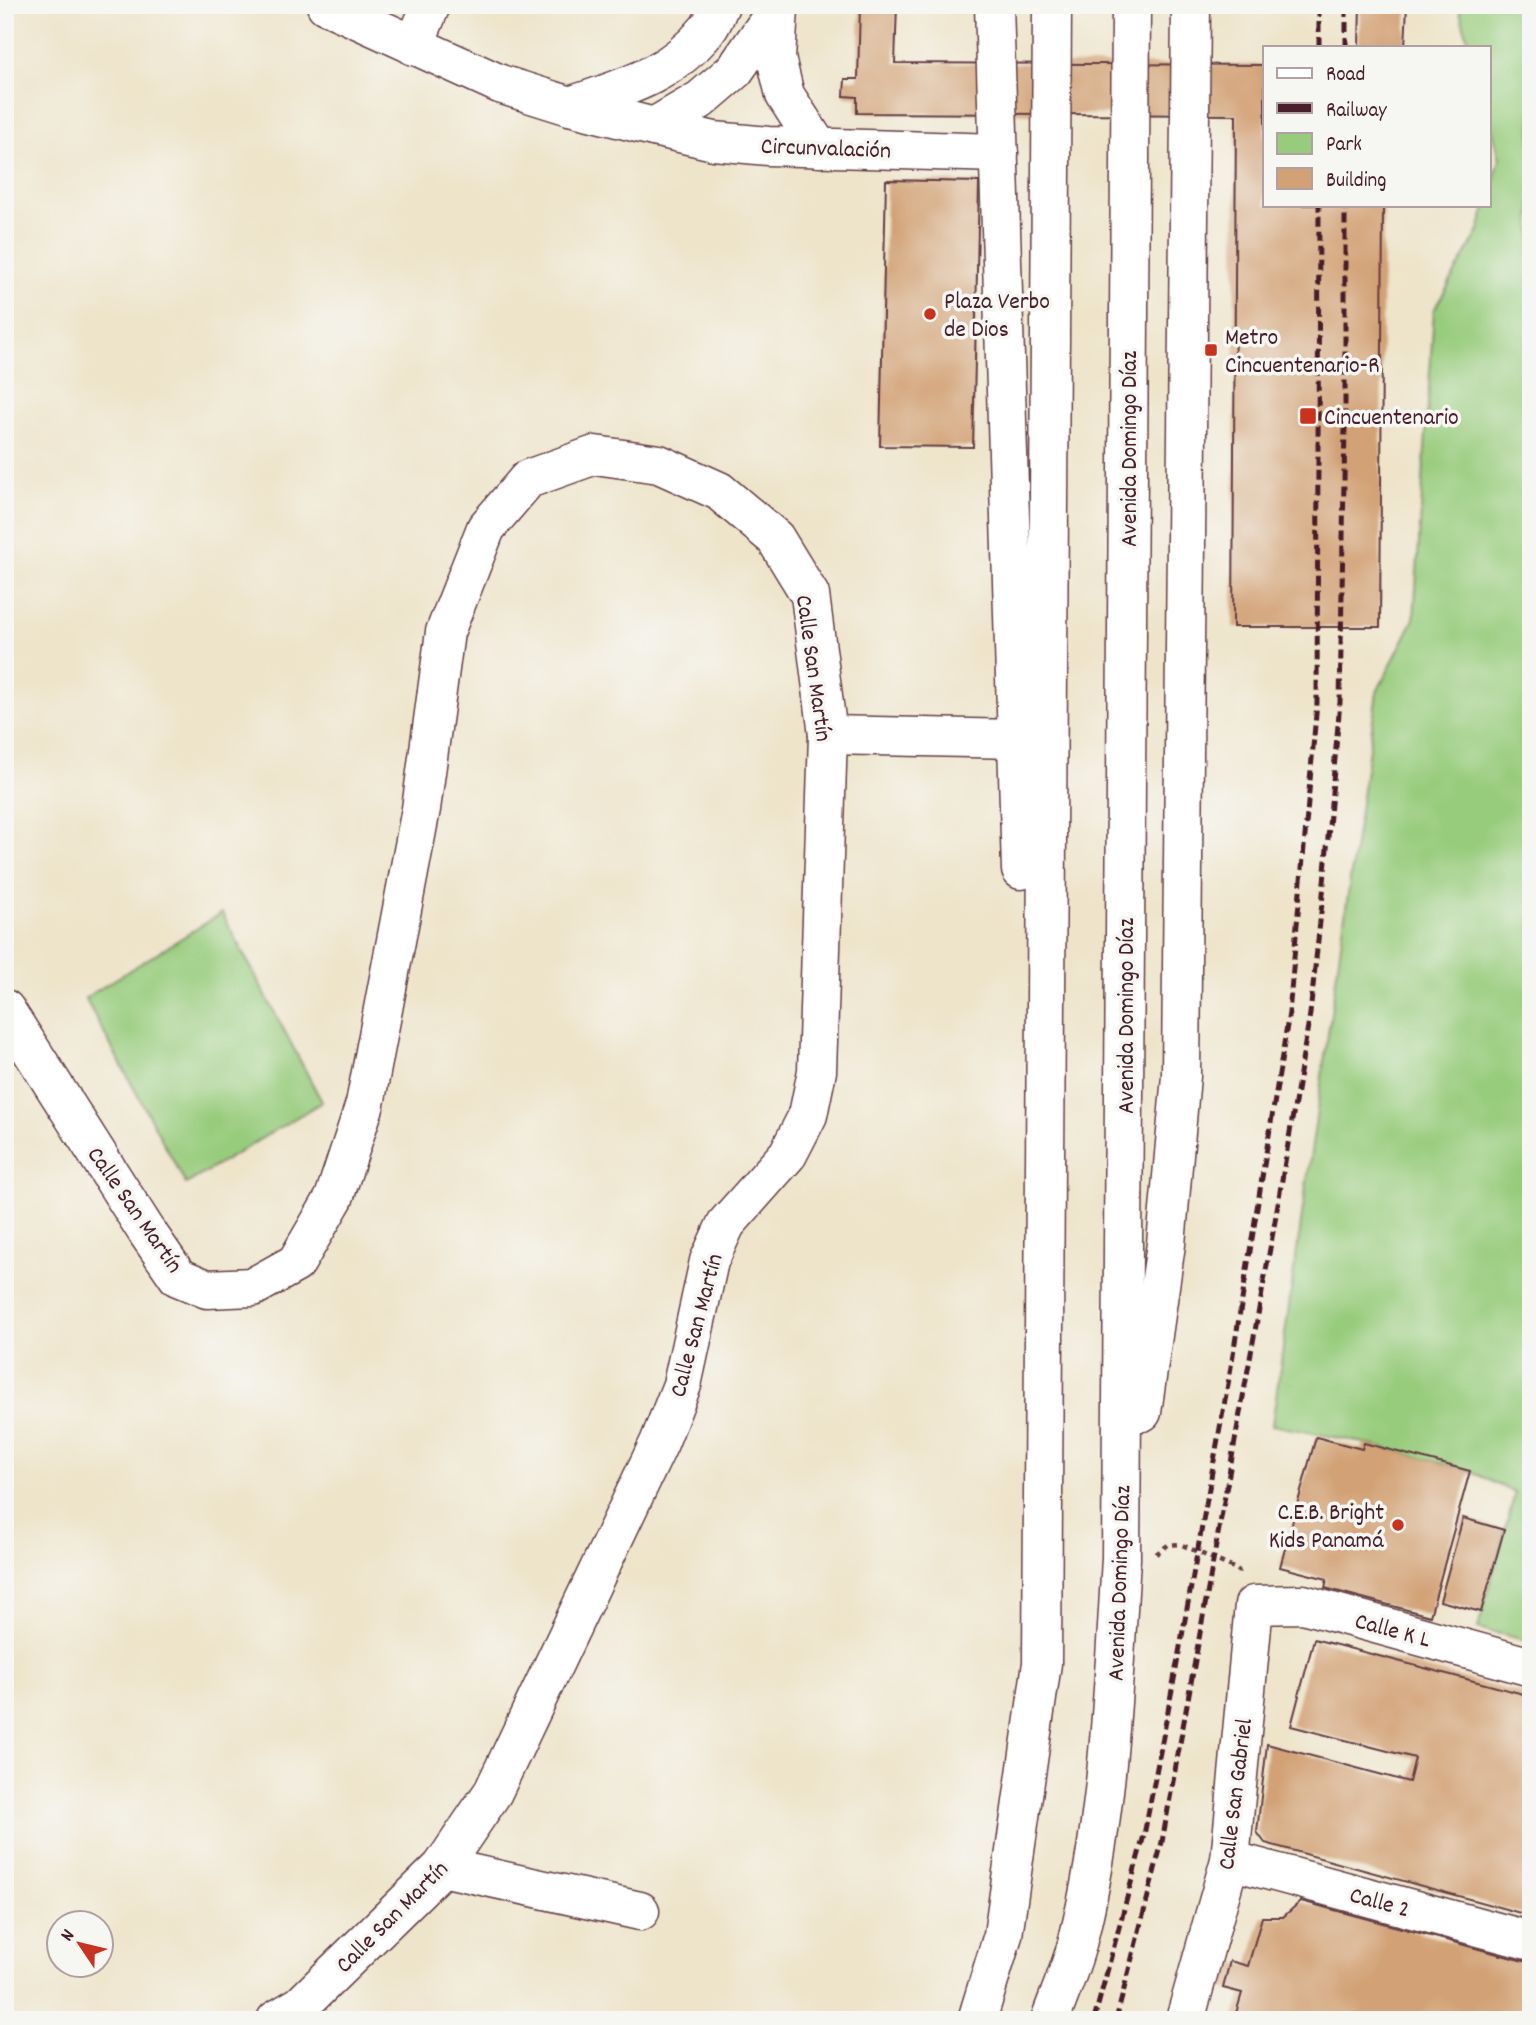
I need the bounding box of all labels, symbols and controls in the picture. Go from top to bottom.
legend [1263,46,1490,206]
text: Road [1326,61,1365,91]
text: Railway [1326,97,1387,127]
street label: Circunvalación [760,131,892,169]
text: Park [1326,131,1362,161]
text: Building [1326,167,1386,197]
place label: Plaza Verbo de Dios [944,286,1050,348]
marker: Plaza Verbo de Dios [922,306,938,322]
place label: Metro Cincuentenario-R [1225,322,1380,384]
marker: Metro Cincuentenario-R [1203,342,1219,358]
street label: Avenida Domingo Díaz [1114,351,1148,547]
place label: Cincuentenario [1324,402,1459,436]
marker: Cincuentenario [1298,406,1318,426]
street label: Calle San Martín [785,593,839,744]
street label: Avenida Domingo Díaz [1111,918,1145,1114]
street label: Calle San Martín [77,1141,190,1281]
street label: Calle San Martín [662,1250,733,1401]
street label: Avenida Domingo Díaz [1101,1485,1141,1682]
place label: C.E.B. Bright Kids Panamá [1269,1497,1384,1559]
marker: C.E.B. Bright Kids Panamá [1390,1517,1406,1533]
street label: Calle K L [1351,1606,1434,1658]
street label: Calle San Gabriel [1211,1716,1263,1872]
street label: Calle San Martín [329,1854,457,1982]
street label: Calle 2 [1345,1880,1413,1928]
north arrow [46,1910,116,1980]
text: N [55,1925,83,1948]

